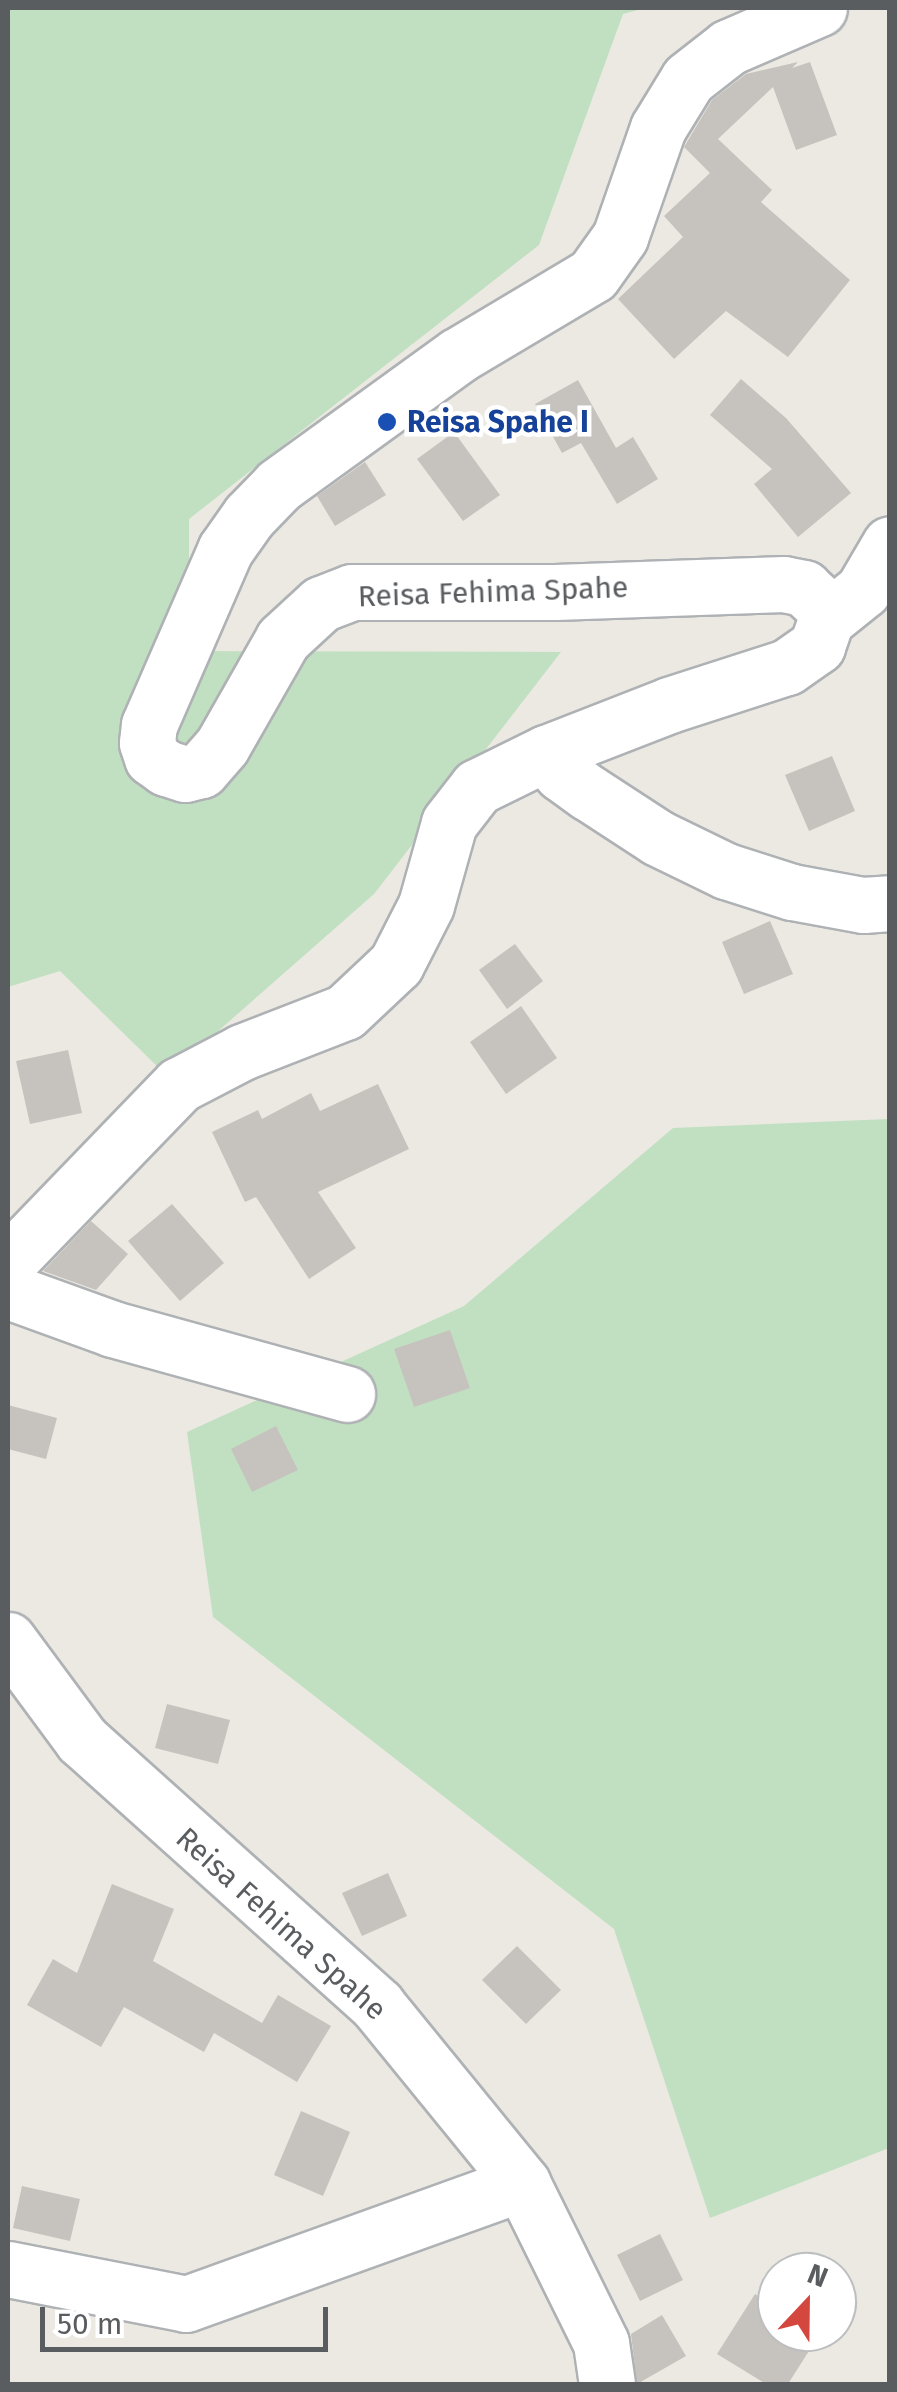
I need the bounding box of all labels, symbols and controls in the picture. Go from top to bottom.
place label: Reisa Spahe I [407,404,589,440]
marker: Reisa Spahe I [376,411,398,433]
street label: Reisa Fehima Spahe [357,569,629,615]
street label: Reisa Fehima Spahe [168,1820,394,2028]
north arrow [757,2252,857,2352]
text: N [803,2257,832,2294]
scale bar [45,2287,332,2349]
text: 50 m [57,2306,122,2342]

